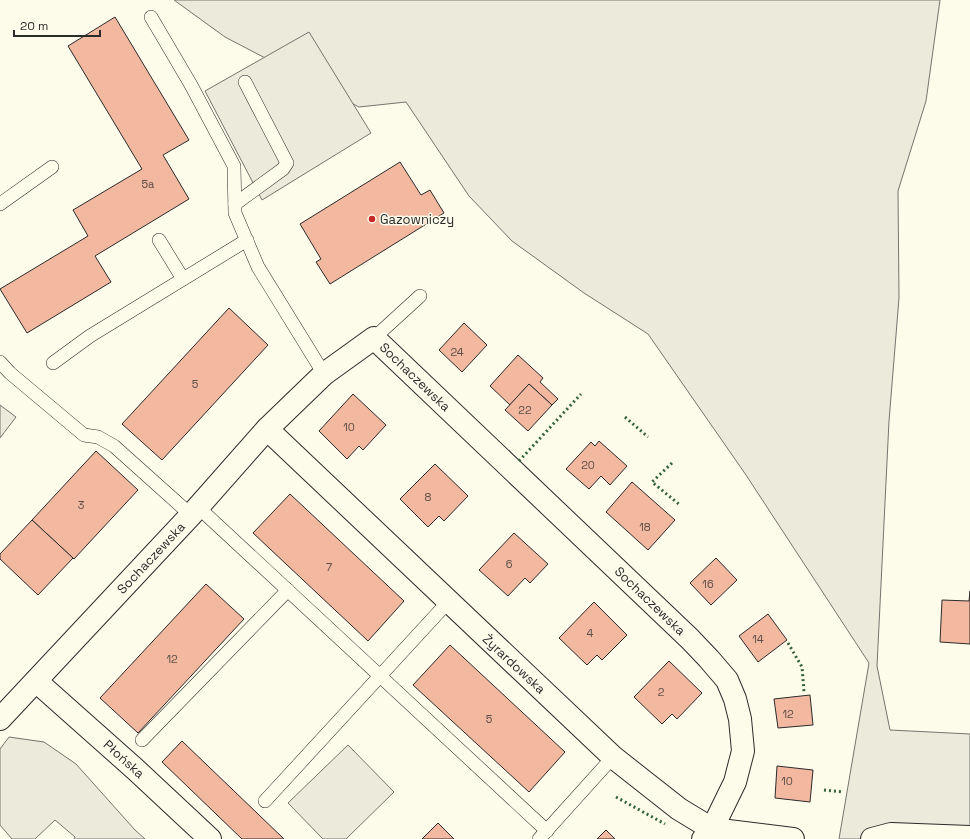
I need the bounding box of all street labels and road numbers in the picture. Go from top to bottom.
street label: Sochaczewska [376,339,454,415]
street label: Sochaczewska [113,518,189,598]
street label: Sochaczewska [611,563,689,639]
street label: Żyrardowska [479,630,549,698]
street label: Płońska [100,736,148,782]

